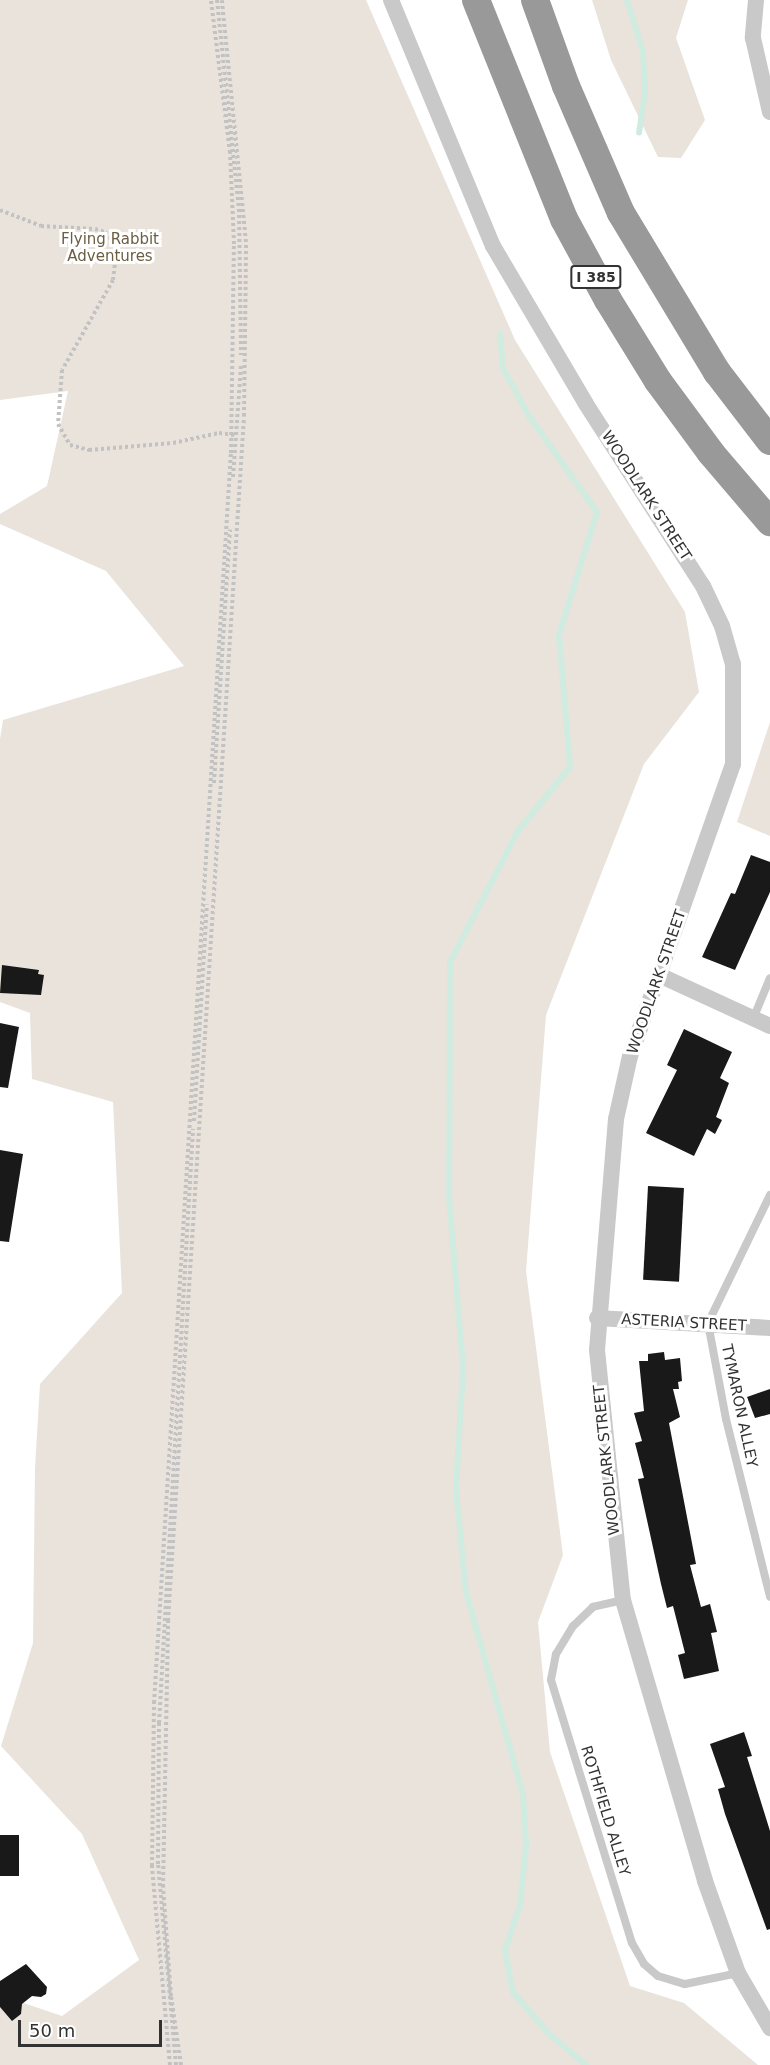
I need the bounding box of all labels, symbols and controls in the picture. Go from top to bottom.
park label: Flying Rabbit Adventures [61,230,159,265]
road number: I 385 [569,266,623,288]
street label: WOODLARK STREET [597,428,695,564]
street label: WOODLARK STREET [624,908,690,1056]
street label: ASTERIA STREET [621,1311,747,1335]
street label: TYMARON ALLEY [717,1343,761,1469]
street label: WOODLARK STREET [590,1384,624,1536]
street label: ROTHFIELD ALLEY [577,1744,633,1878]
scale bar [21,2008,165,2046]
text: 50 m [29,2020,75,2041]

